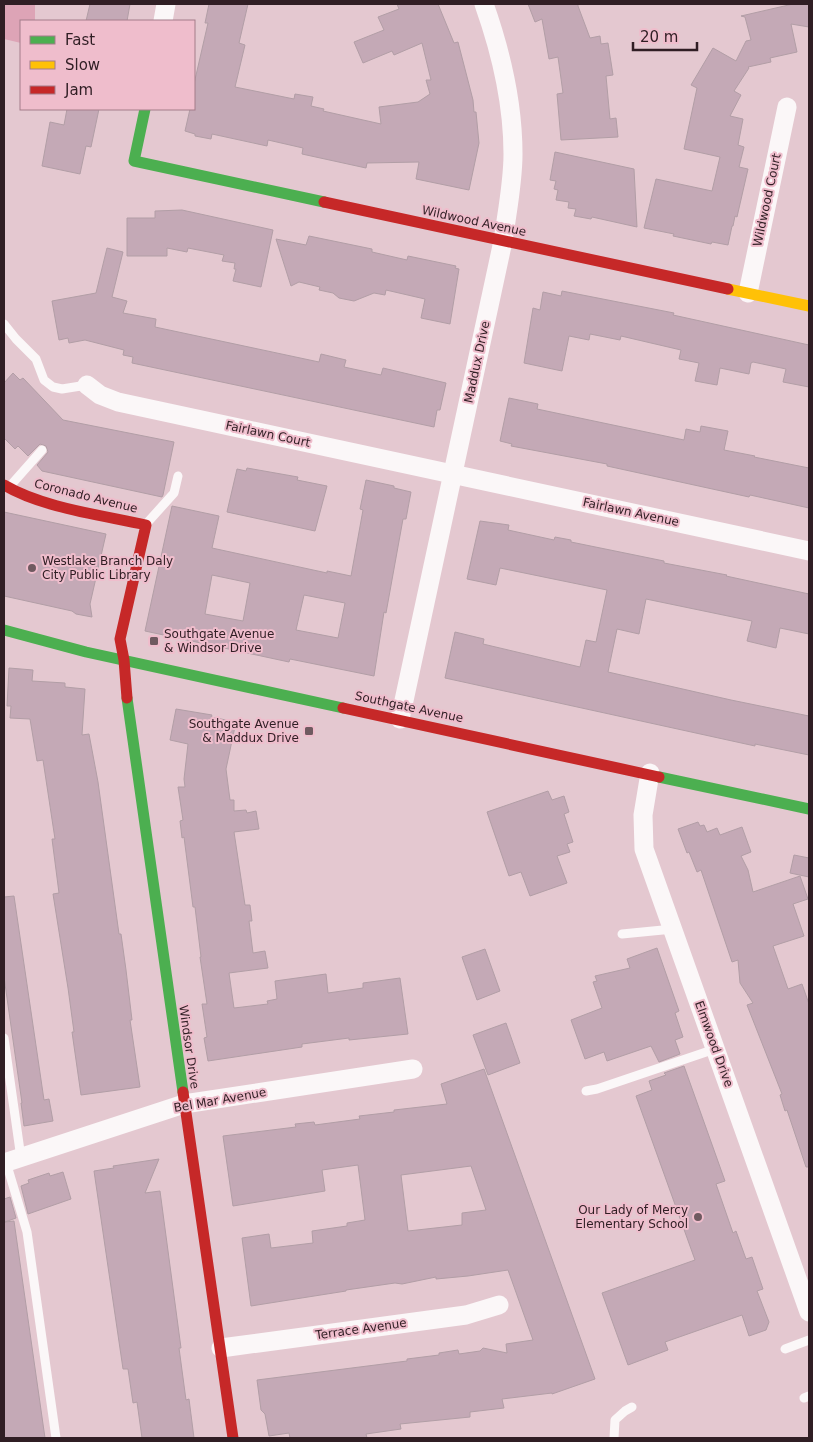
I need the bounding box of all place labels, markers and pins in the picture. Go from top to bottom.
place label: Westlake Branch Daly City Public Library [42,554,173,582]
marker: Westlake Branch Daly City Public Library [26,562,38,574]
place label: Southgate Avenue & Windsor Drive [164,627,274,655]
marker: Southgate Avenue & Windsor Drive [148,635,160,647]
place label: Southgate Avenue & Maddux Drive [189,717,299,745]
marker: Southgate Avenue & Maddux Drive [303,725,315,737]
place label: Our Lady of Mercy Elementary School [575,1203,688,1231]
marker: Our Lady of Mercy Elementary School [692,1211,704,1223]

